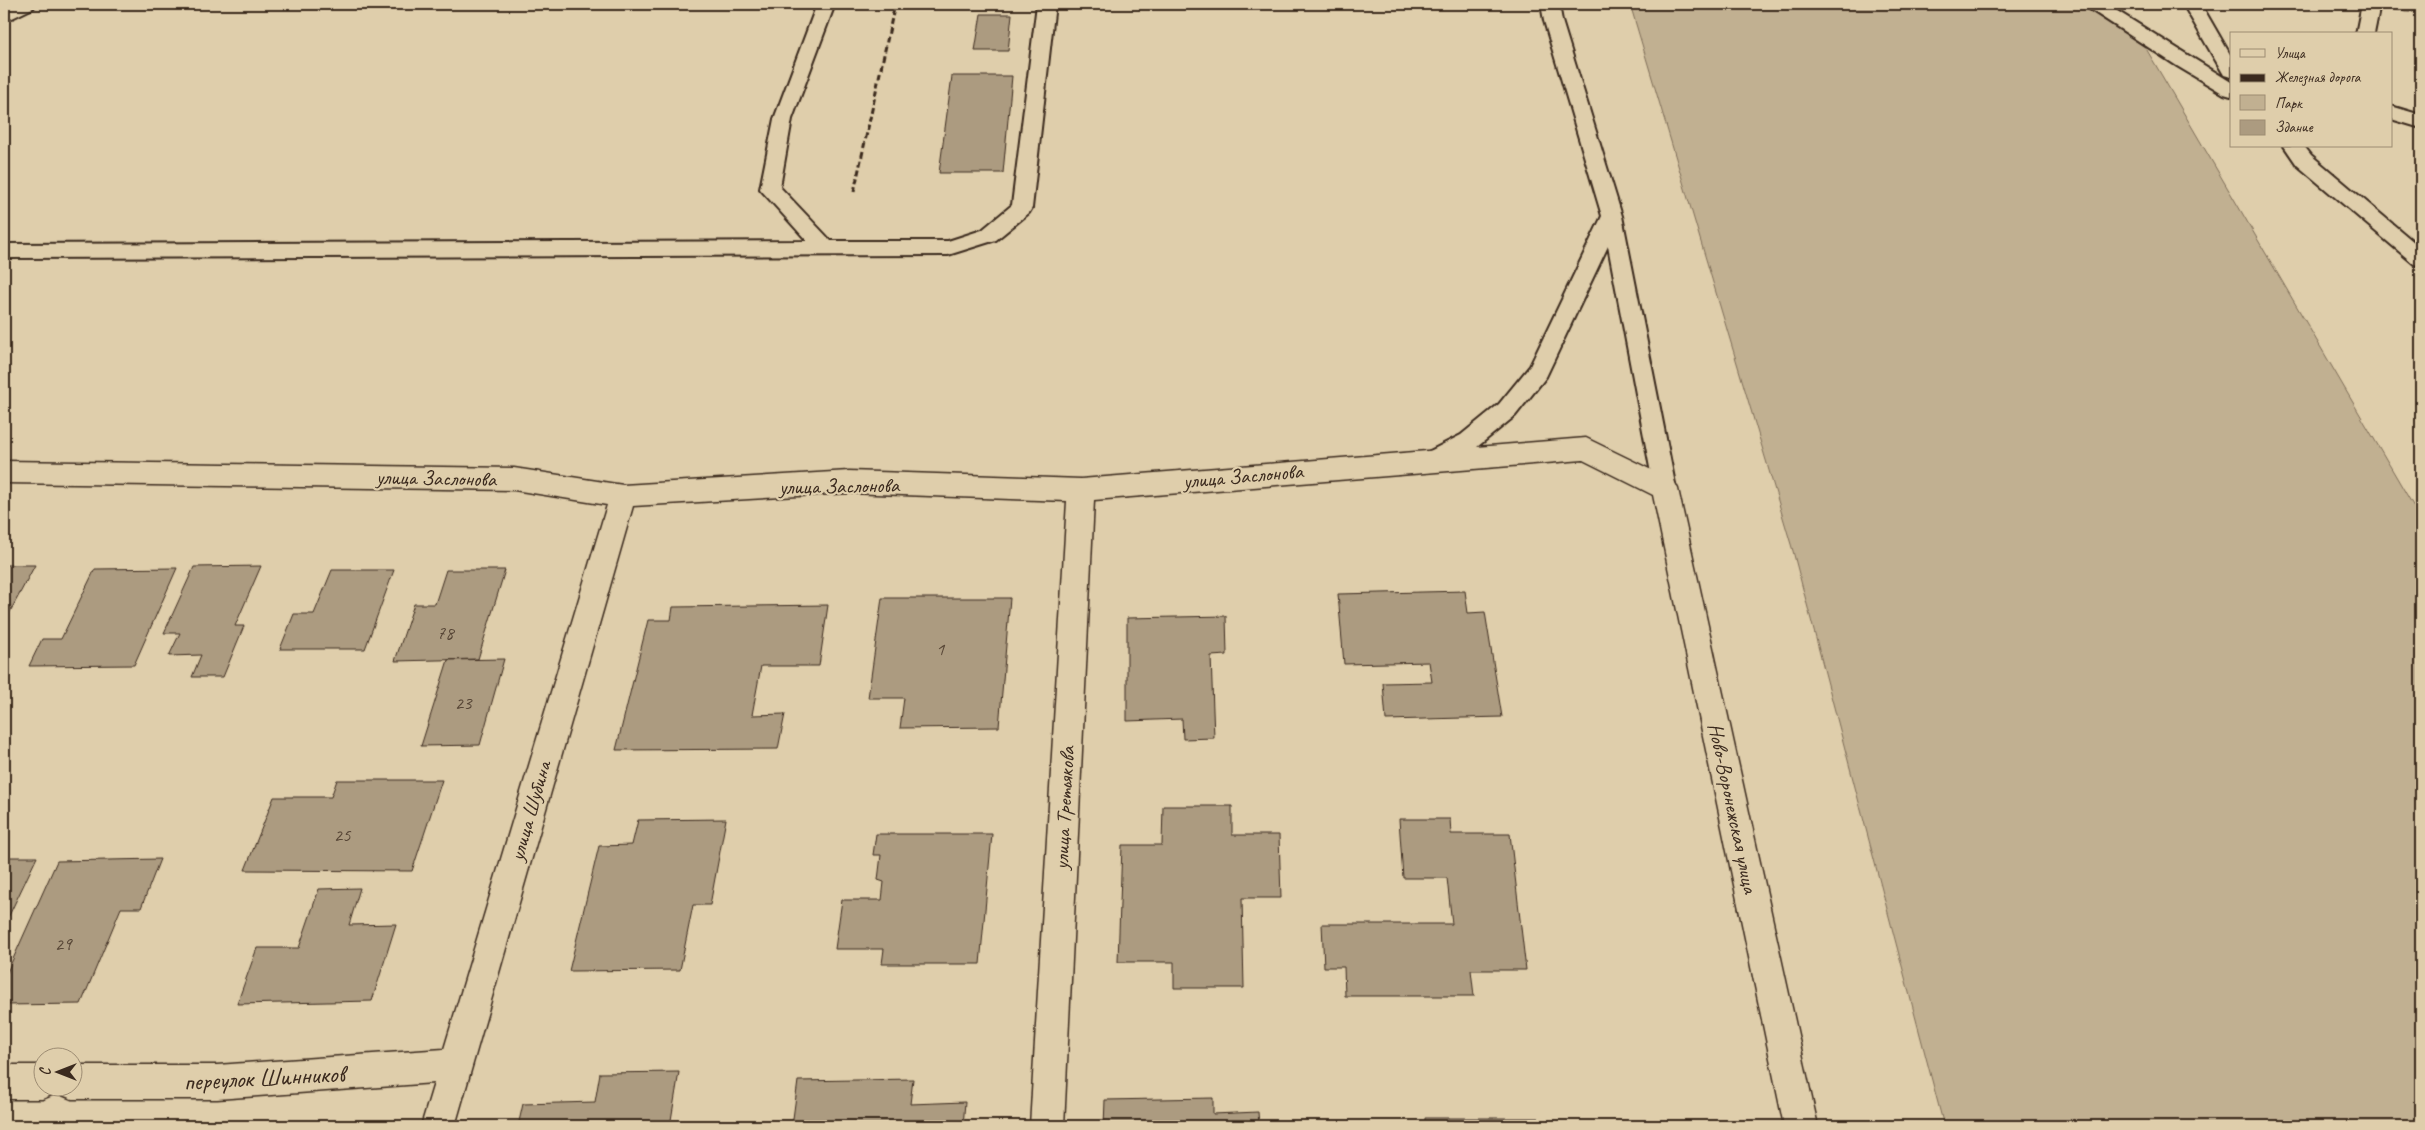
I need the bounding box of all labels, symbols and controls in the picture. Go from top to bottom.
legend [2230,32,2392,148]
text: Улица [2275,44,2306,63]
text: Железная дорога [2275,68,2362,87]
text: Парк [2275,94,2303,113]
text: Здание [2275,118,2314,137]
street label: улица Заслонова [1180,458,1306,494]
street label: улица Заслонова [374,464,498,492]
street label: улица Заслонова [777,472,901,500]
house number: 78 [436,621,456,645]
house number: 1 [936,637,946,661]
house number: 23 [454,691,473,715]
street label: Ново-Воронежская улица [1702,721,1764,897]
street label: улица Третьякова [1048,744,1080,872]
street label: улица Шубина [503,756,557,866]
house number: 25 [333,823,352,847]
house number: 29 [54,932,73,956]
north arrow [32,1048,82,1098]
street label: переулок Шинников [183,1058,350,1098]
text: С [37,1066,54,1075]

